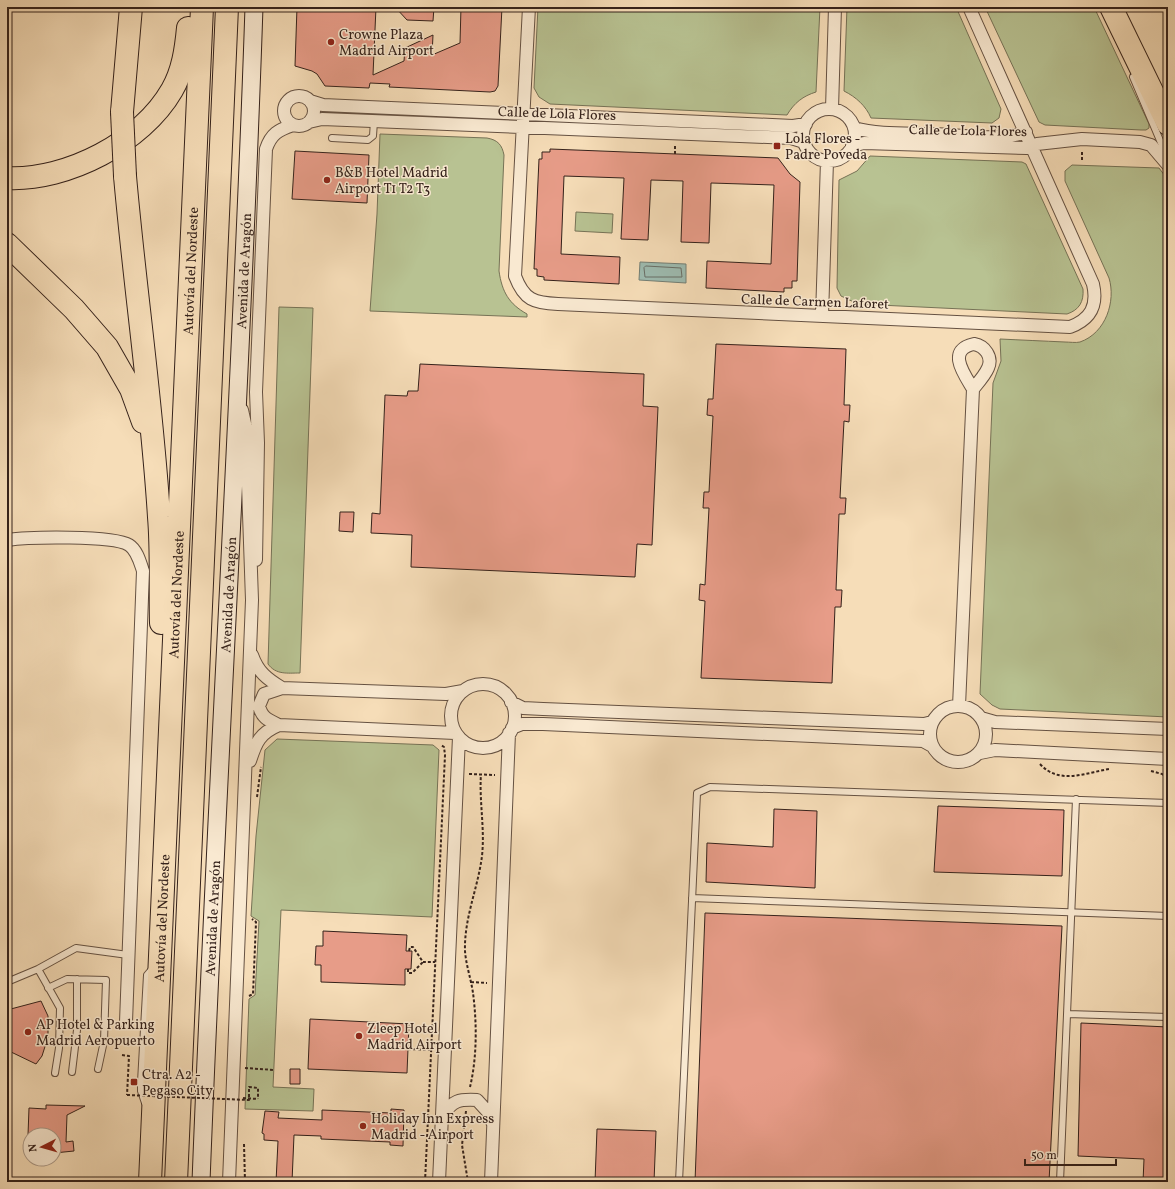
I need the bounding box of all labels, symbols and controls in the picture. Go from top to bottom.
place label: Crowne Plaza Madrid Airport [339,26,434,61]
marker: Crowne Plaza Madrid Airport [326,37,336,47]
street label: Calle de Lola Flores [497,103,616,126]
street label: Calle de Lola Flores [909,121,1027,142]
place label: Lola Flores - Padre Poveda [785,130,867,165]
marker: Lola Flores - Padre Poveda [772,141,782,151]
place label: B&B Hotel Madrid Airport T1 T2 T3 [335,164,448,199]
marker: B&B Hotel Madrid Airport T1 T2 T3 [322,175,332,185]
street label: Autovía del Nordeste [179,206,204,335]
street label: Avenida de Aragón [233,213,257,330]
street label: Calle de Carmen Laforet [741,290,889,315]
street label: Autovía del Nordeste [165,530,190,659]
street label: Avenida de Aragón [217,536,242,653]
street label: Autovía del Nordeste [151,853,176,983]
street label: Avenida de Aragón [202,860,226,977]
place label: AP Hotel & Parking Madrid Aeropuerto [36,1016,155,1051]
place label: Zleep Hotel Madrid Airport [367,1020,462,1055]
marker: AP Hotel & Parking Madrid Aeropuerto [23,1027,33,1037]
marker: Zleep Hotel Madrid Airport [354,1031,364,1041]
place label: Ctra. A2 - Pegaso City [142,1066,213,1101]
marker: Ctra. A2 - Pegaso City [129,1077,139,1087]
place label: Holiday Inn Express Madrid - Airport [371,1110,494,1145]
marker: Holiday Inn Express Madrid - Airport [358,1121,368,1131]
north arrow [22,1127,62,1167]
scale bar [1025,1141,1116,1167]
text: N [26,1143,41,1153]
text: 50 m [1031,1148,1057,1164]

